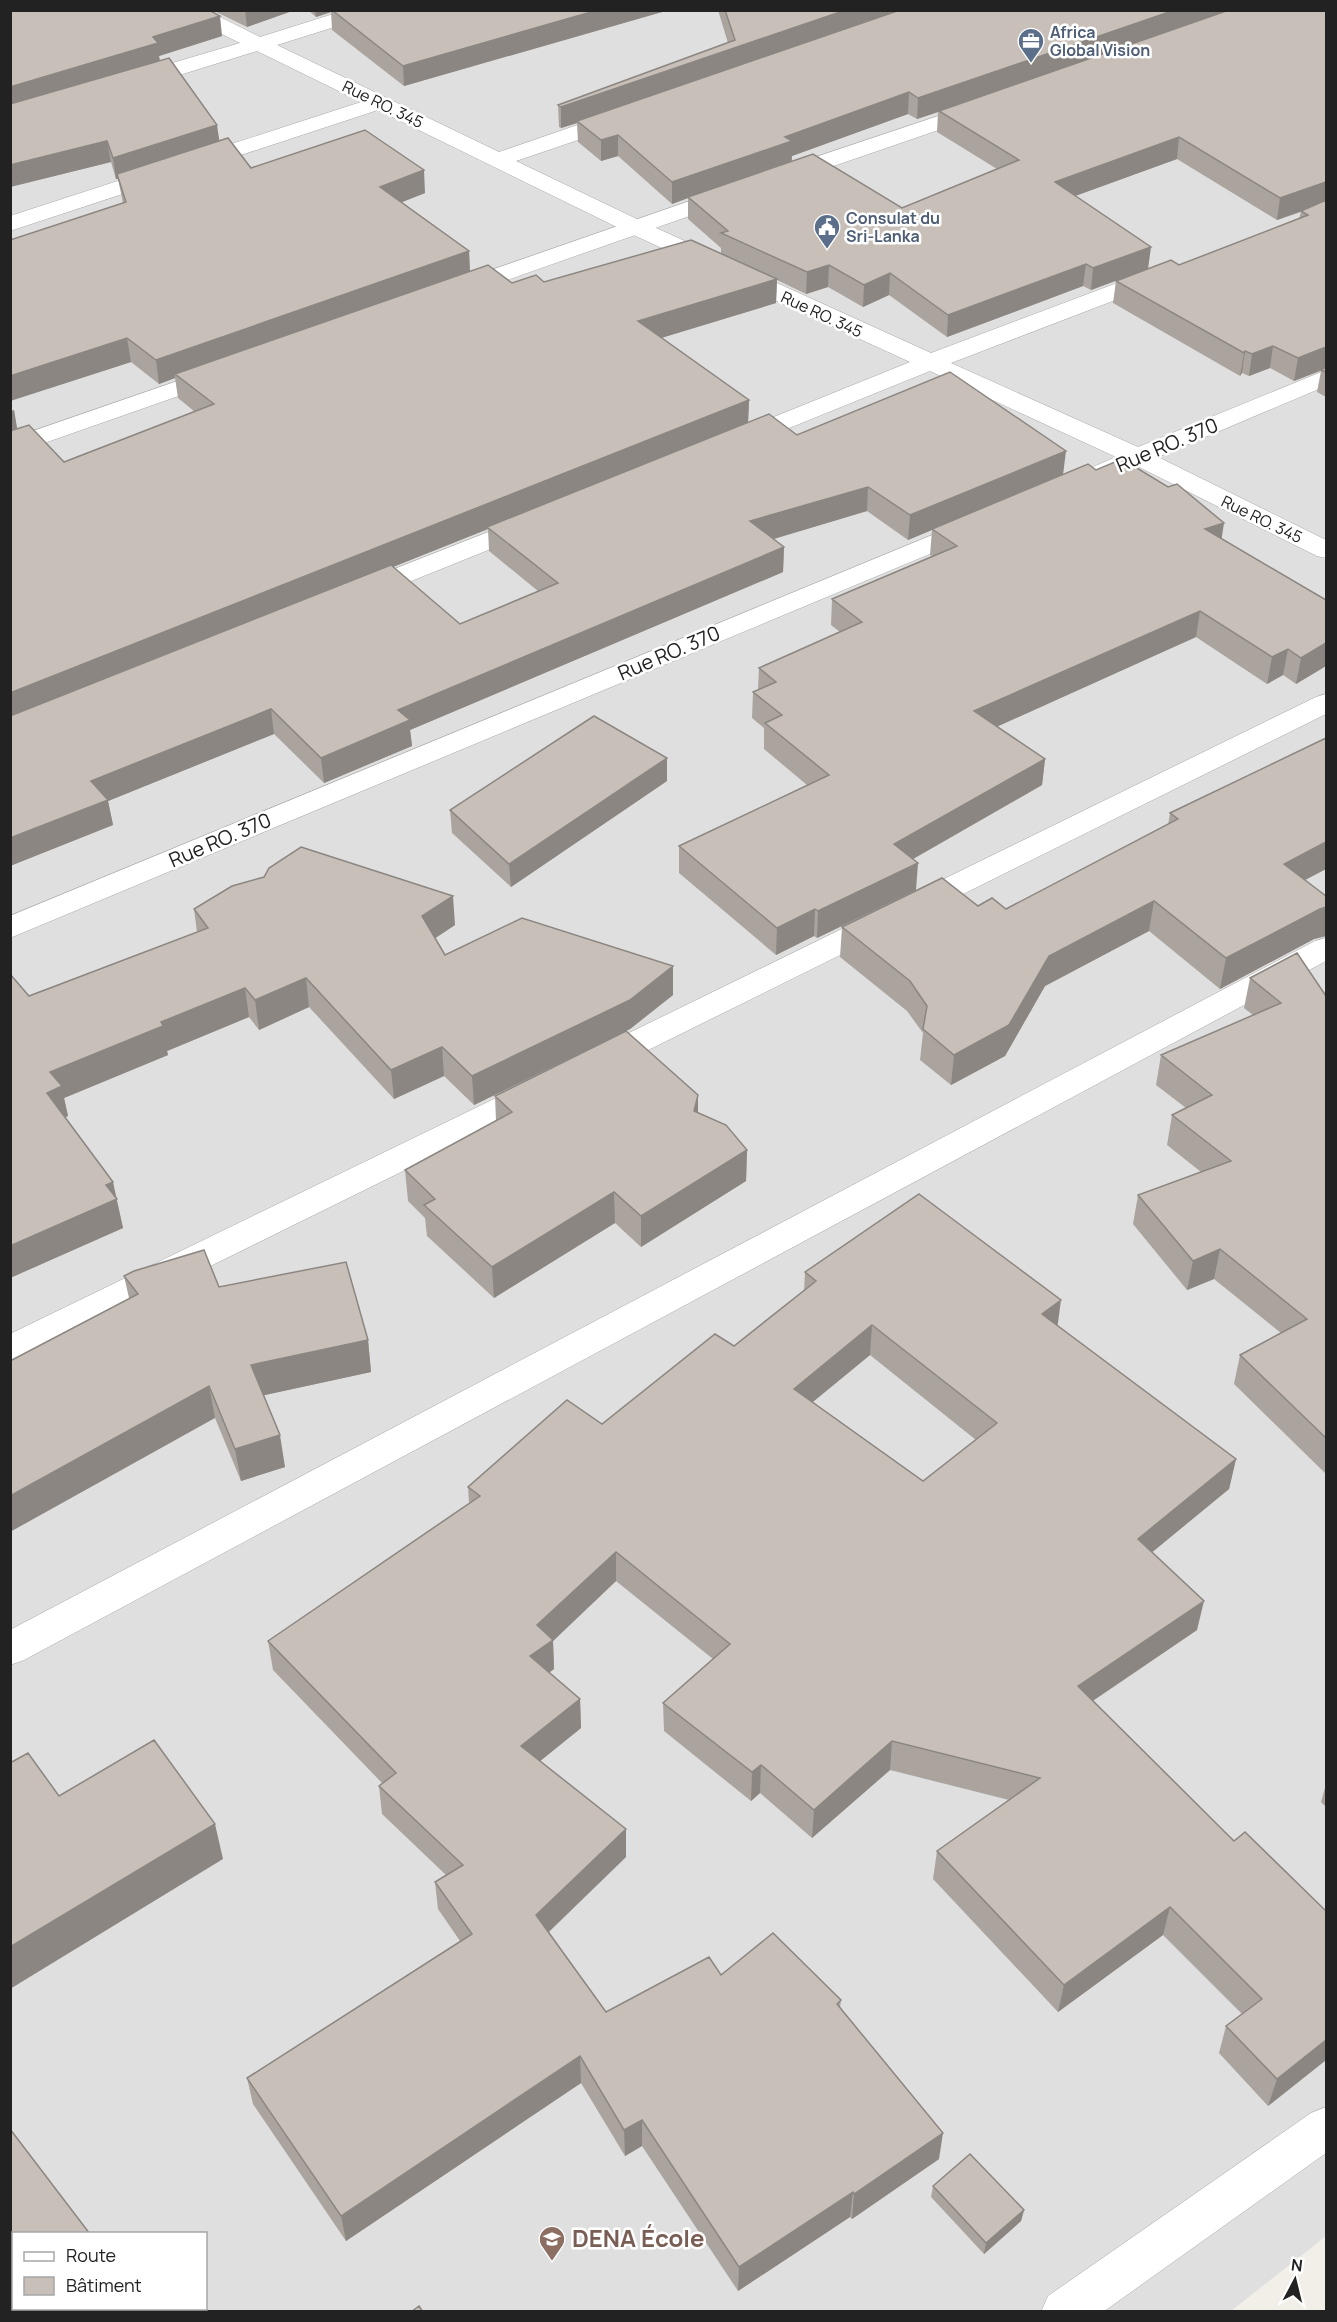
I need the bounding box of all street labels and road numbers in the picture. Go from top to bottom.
street label: Rue RO. 345 [339,75,427,133]
street label: Rue RO. 345 [778,285,866,343]
street label: Rue RO. 370 [1112,411,1222,478]
street label: Rue RO. 345 [1218,490,1306,548]
street label: Rue RO. 370 [614,619,724,686]
street label: Rue RO. 370 [165,806,275,873]

